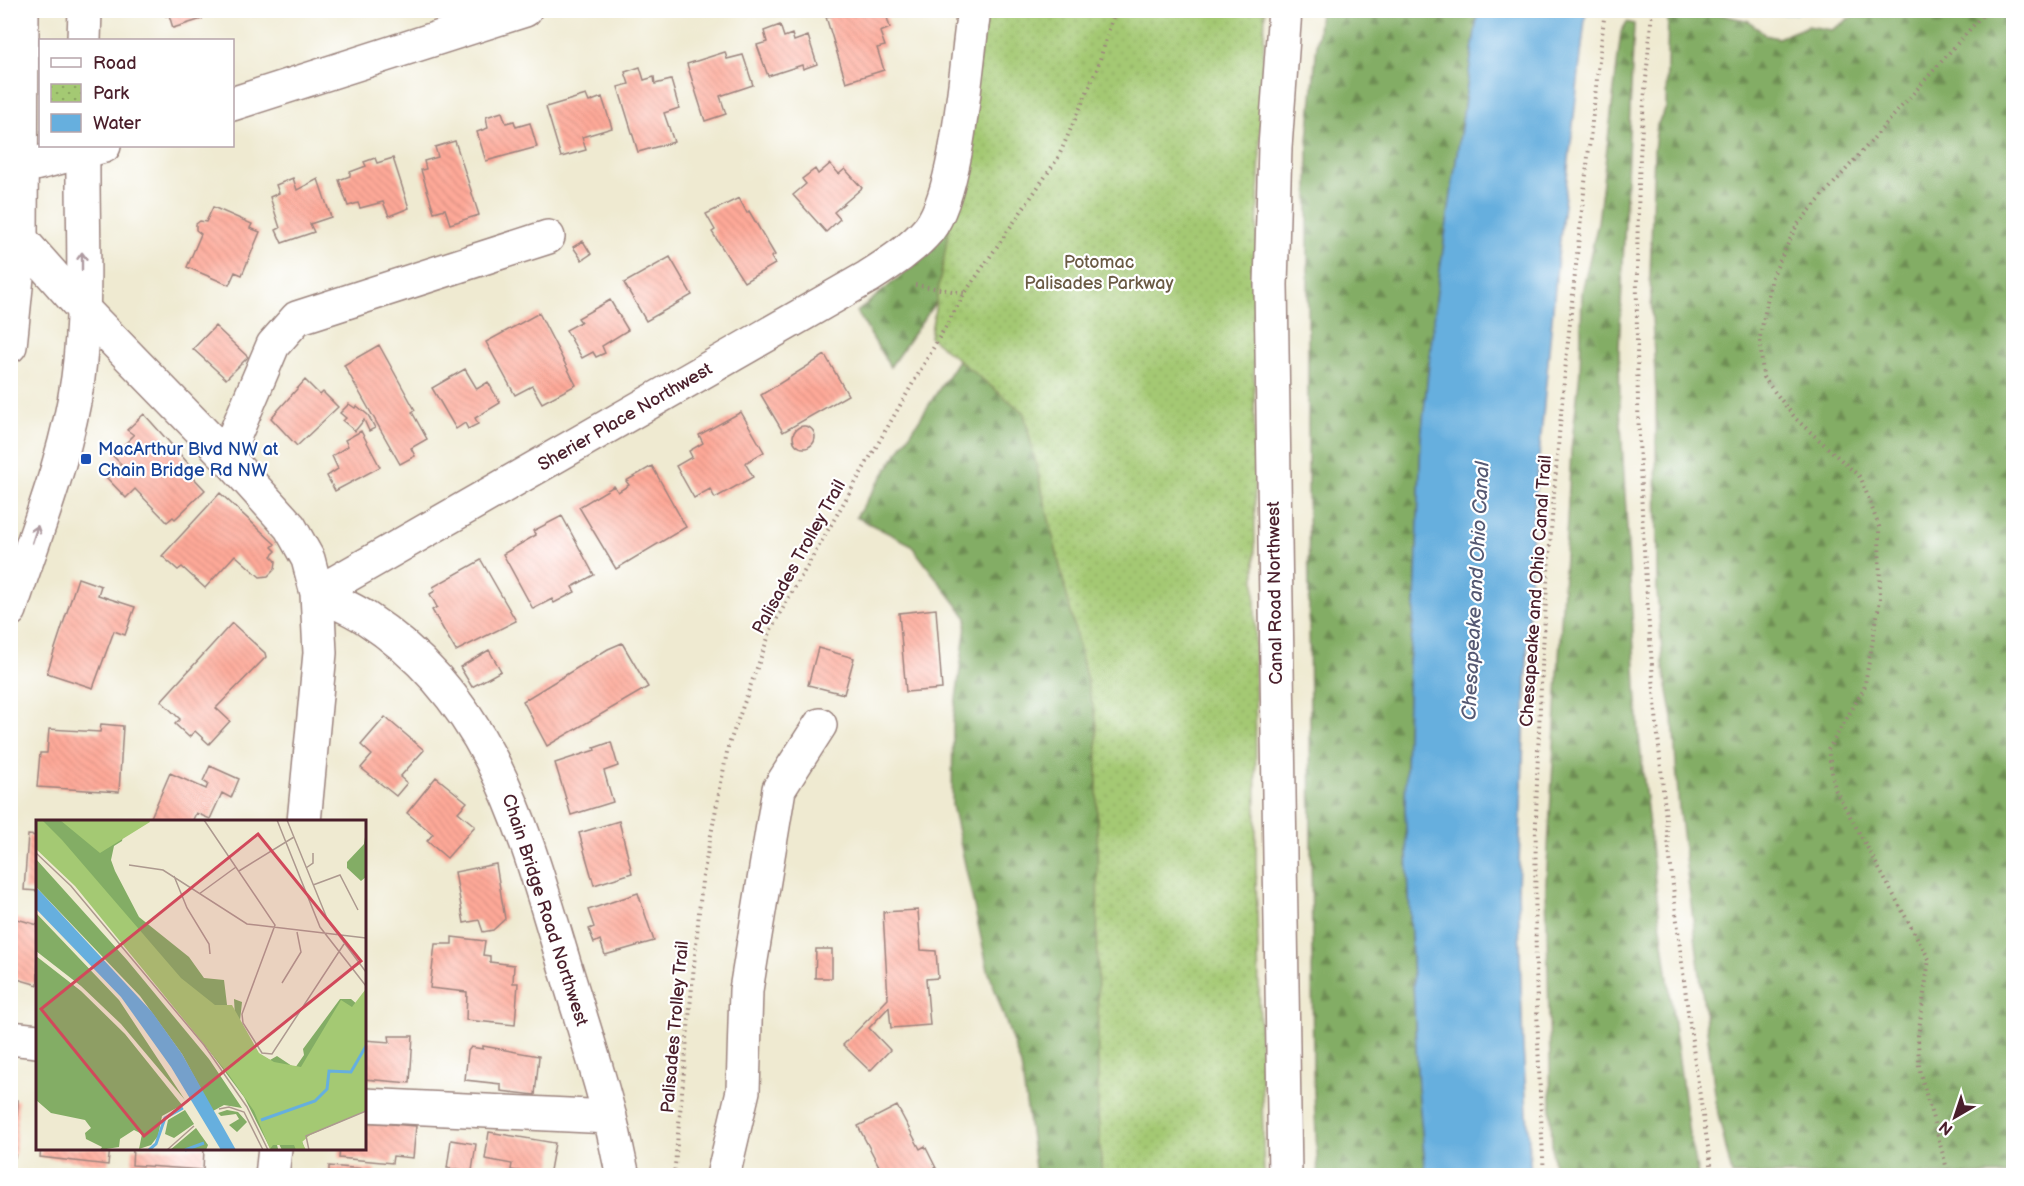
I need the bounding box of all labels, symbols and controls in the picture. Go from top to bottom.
legend [39,39,234,147]
text: Road [93,53,137,74]
text: Park [93,83,129,104]
text: Water [93,113,141,134]
one-way arrow [76,252,88,272]
park label: Potomac Palisades Parkway [1024,252,1174,294]
street label: Sherier Place Northwest [534,358,716,475]
place label: MacArthur Blvd NW at Chain Bridge Rd NW [98,439,279,481]
marker: MacArthur Blvd NW at Chain Bridge Rd NW [79,452,93,466]
street label: Chesapeake and Ohio Canal Trail [1516,454,1556,728]
water label: Chesapeake and Ohio Canal [1457,460,1495,721]
street label: Palisades Trolley Trail [748,476,850,638]
street label: Canal Road Northwest [1263,501,1287,685]
one-way arrow [30,525,41,544]
street label: Chain Bridge Road Northwest [498,791,593,1029]
inset map [36,820,366,1150]
street label: Palisades Trolley Trail [657,940,693,1114]
north arrow [1925,1087,1985,1147]
text: N [1936,1116,1957,1139]

